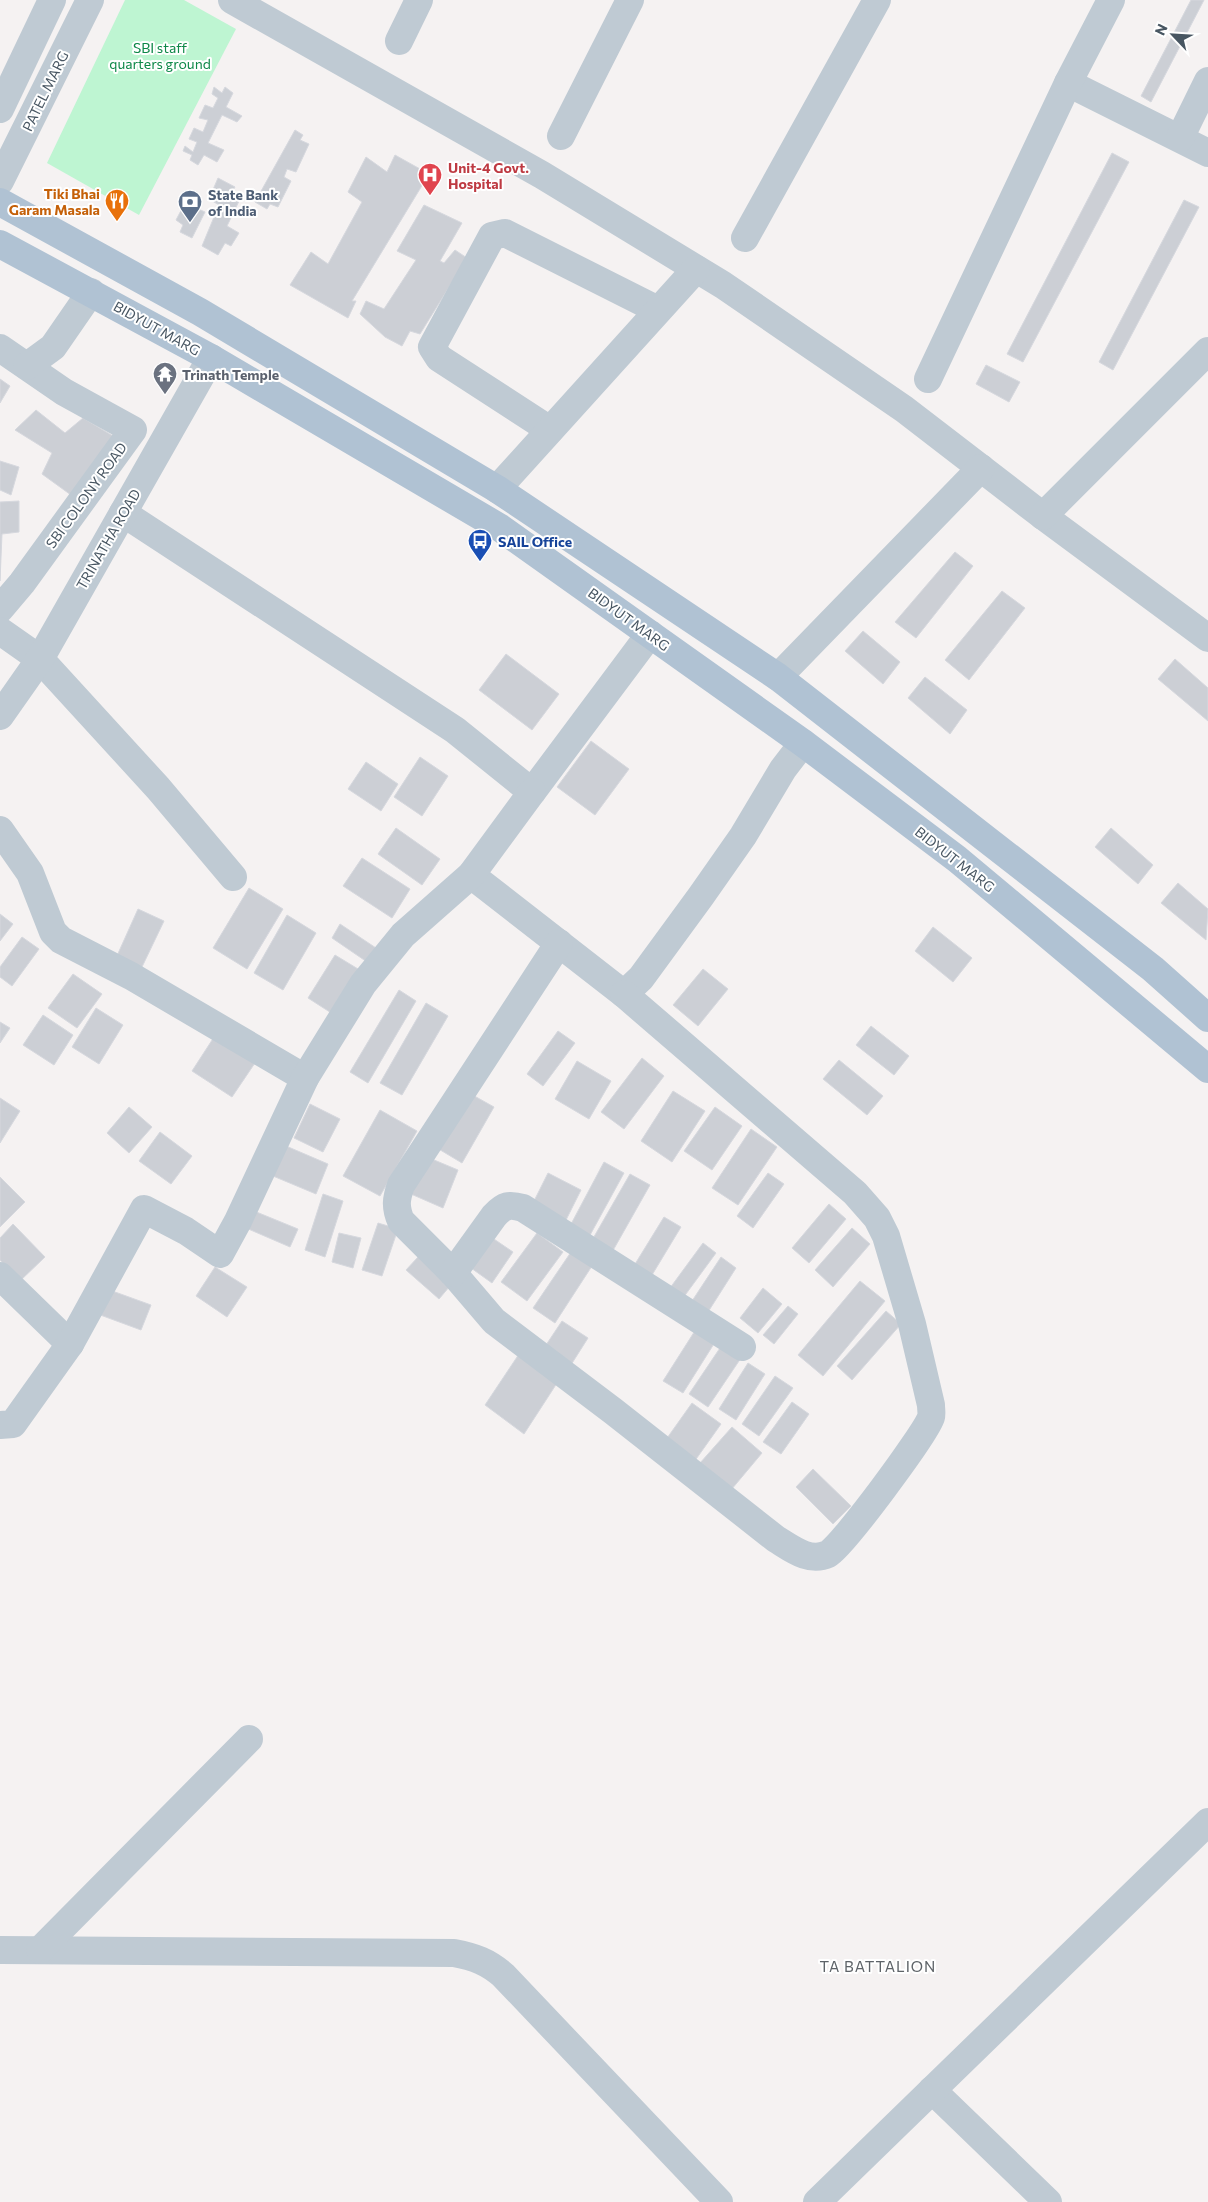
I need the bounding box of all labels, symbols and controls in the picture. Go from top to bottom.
north arrow [1148,10,1198,60]
text: N [1151,21,1171,38]
park label: SBI staff quarters ground [109,39,211,72]
street label: PATEL MARG [18,48,72,134]
place label: Unit-4 Govt. Hospital [448,159,529,192]
hospital icon: Unit-4 Govt. Hospital [417,162,443,196]
place label: Tiki Bhai Garam Masala [9,185,100,218]
place label: State Bank of India [208,186,278,219]
restaurant icon: Tiki Bhai Garam Masala [104,188,130,222]
bank icon: State Bank of India [177,189,203,223]
street label: BIDYUT MARG [111,297,203,359]
temple icon: Trinath Temple [152,361,178,395]
place label: Trinath Temple [182,366,279,383]
street label: SBI COLONY ROAD [42,439,130,551]
street label: TRINATHA ROAD [72,486,144,592]
bus stop icon: SAIL Office [467,528,493,562]
place label: SAIL Office [498,533,572,550]
street label: BIDYUT MARG [585,584,673,654]
street label: BIDYUT MARG [912,823,998,895]
district label: TA BATTALION [820,1957,936,1975]

